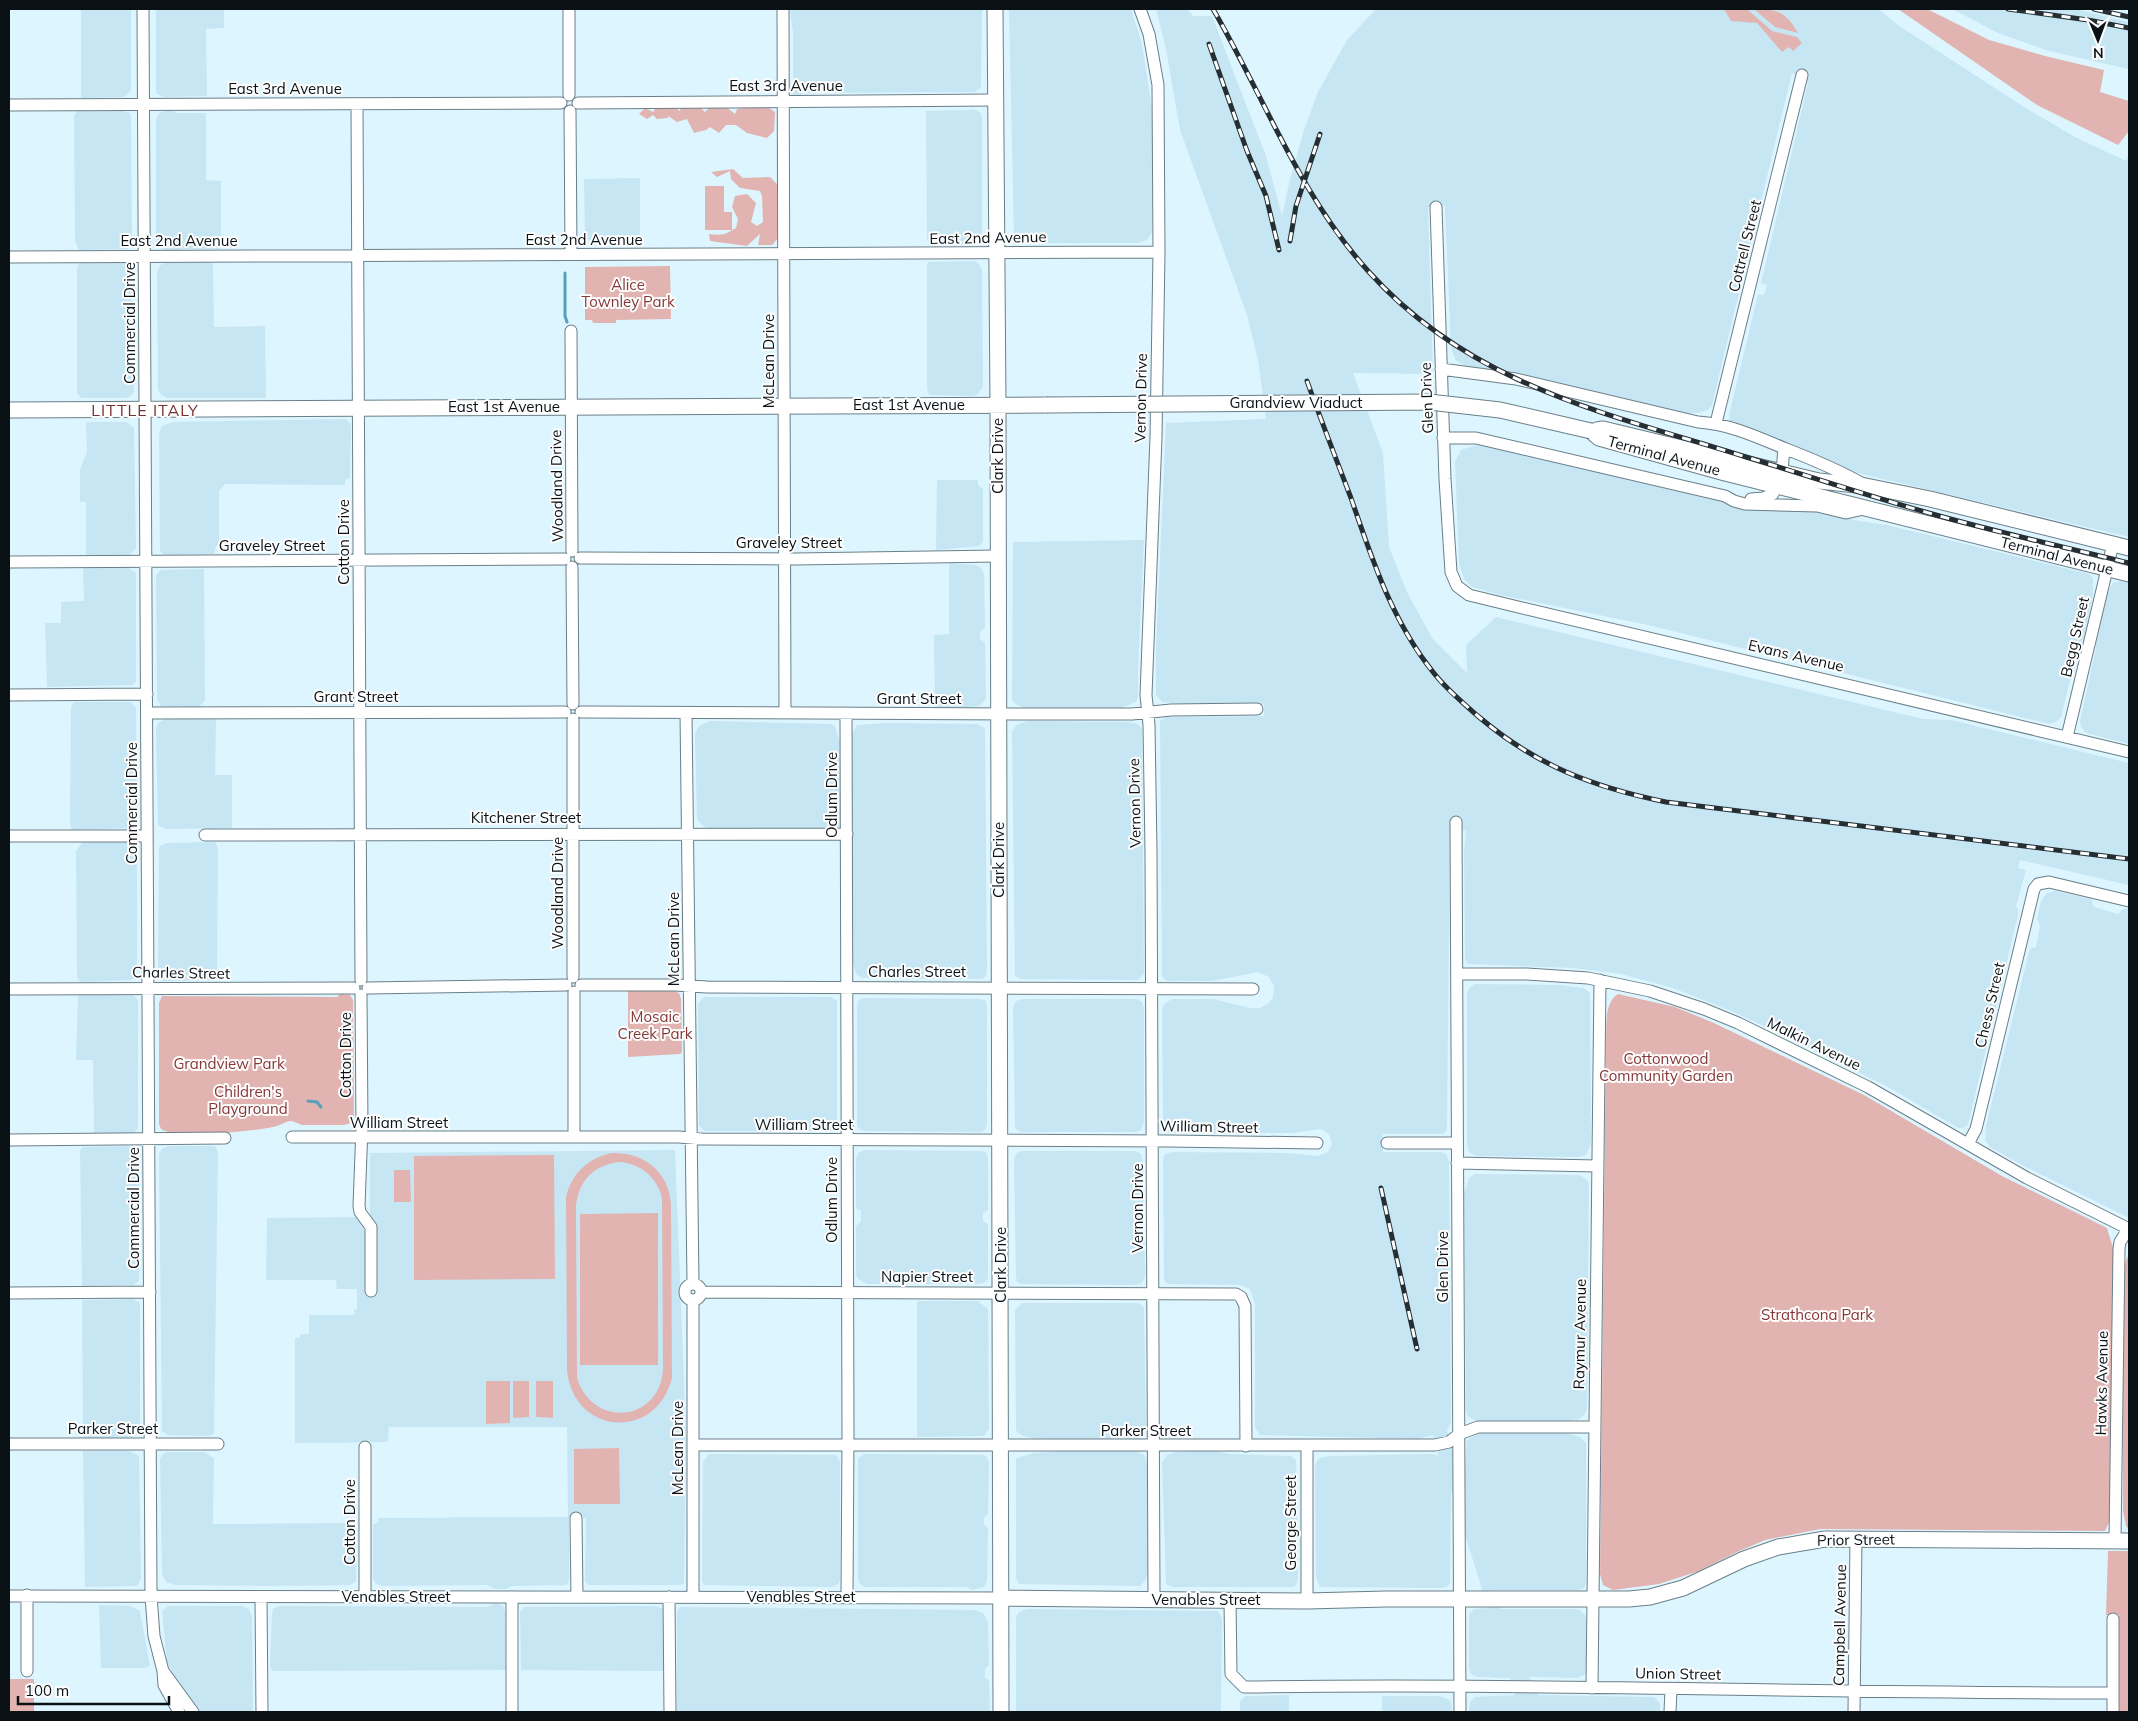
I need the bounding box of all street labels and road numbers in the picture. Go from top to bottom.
street label: East 3rd Avenue [729,76,843,95]
street label: East 3rd Avenue [228,79,342,98]
street label: Cottrell Street [1724,198,1765,294]
street label: East 2nd Avenue [929,227,1047,248]
street label: East 2nd Avenue [525,230,643,249]
street label: East 2nd Avenue [120,231,238,250]
street label: Commercial Drive [120,262,139,384]
street label: McLean Drive [759,314,778,408]
street label: Vernon Drive [1130,353,1151,443]
street label: Glen Drive [1416,362,1437,434]
street label: Grandview Viaduct [1229,393,1363,412]
street label: East 1st Avenue [853,395,965,414]
street label: East 1st Avenue [448,397,560,416]
street label: Clark Drive [988,418,1007,494]
street label: Woodland Drive [546,430,567,542]
street label: Terminal Avenue [1606,431,1723,480]
street label: Cotton Drive [334,499,353,585]
street label: Terminal Avenue [1999,532,2116,579]
street label: Graveley Street [736,533,842,552]
street label: Graveley Street [219,536,325,555]
street label: Begg Street [2056,595,2093,679]
street label: Evans Avenue [1746,635,1846,676]
street label: Grant Street [314,687,398,706]
street label: Grant Street [877,689,961,708]
street label: Commercial Drive [122,742,141,864]
street label: Odlum Drive [822,752,841,838]
street label: Vernon Drive [1124,758,1145,848]
street label: Kitchener Street [471,808,581,827]
street label: Clark Drive [989,822,1008,898]
street label: Woodland Drive [548,837,567,949]
street label: McLean Drive [664,892,683,986]
street label: Chess Street [1970,960,2009,1050]
street label: Charles Street [132,962,230,983]
street label: Charles Street [868,962,966,981]
street label: Cotton Drive [336,1012,355,1098]
street label: Malkin Avenue [1764,1013,1864,1074]
street label: William Street [350,1113,448,1132]
street label: William Street [755,1115,853,1134]
street label: William Street [1160,1116,1258,1137]
street label: Commercial Drive [124,1147,143,1269]
street label: Odlum Drive [822,1157,841,1243]
street label: Vernon Drive [1128,1163,1147,1253]
street label: Clark Drive [991,1227,1010,1303]
street label: Glen Drive [1433,1231,1452,1303]
street label: Napier Street [881,1267,973,1286]
street label: Raymur Avenue [1569,1278,1590,1389]
street label: Hawks Avenue [2091,1331,2112,1435]
street label: McLean Drive [668,1401,687,1495]
street label: Parker Street [68,1419,158,1438]
street label: Parker Street [1101,1421,1191,1440]
street label: George Street [1281,1475,1300,1571]
street label: Cotton Drive [340,1479,359,1565]
street label: Prior Street [1817,1529,1895,1550]
street label: Campbell Avenue [1829,1564,1850,1686]
street label: Venables Street [341,1587,451,1606]
street label: Venables Street [746,1587,856,1606]
street label: Venables Street [1151,1590,1261,1609]
street label: Union Street [1635,1663,1721,1684]

